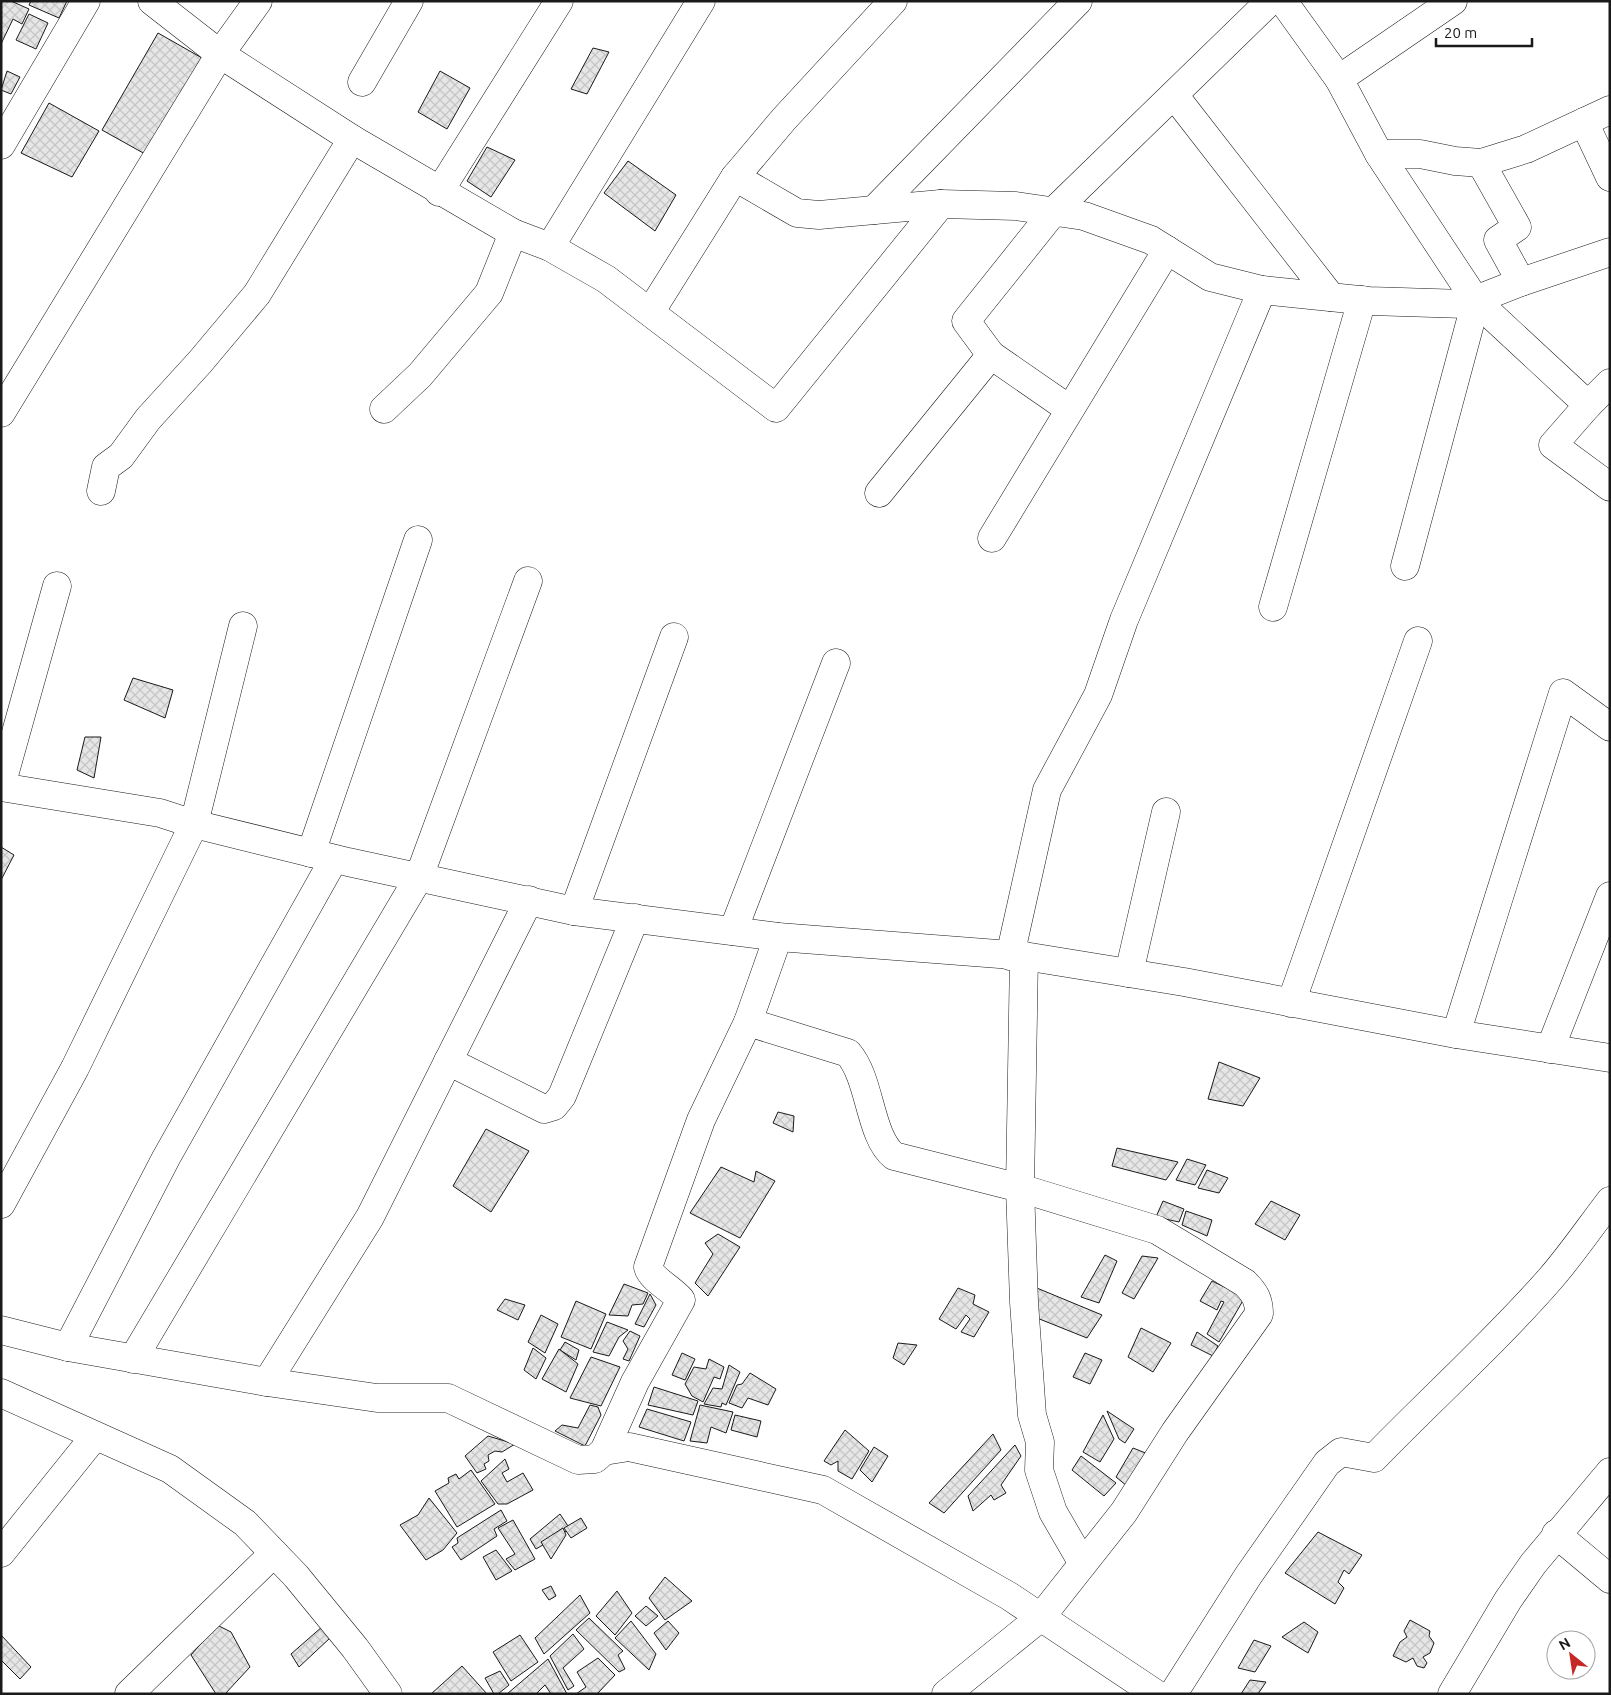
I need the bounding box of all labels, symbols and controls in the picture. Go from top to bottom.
scale bar [1436,15,1532,47]
text: 20 m [1444,24,1477,41]
north arrow [1546,1630,1596,1680]
text: N [1556,1634,1573,1653]

